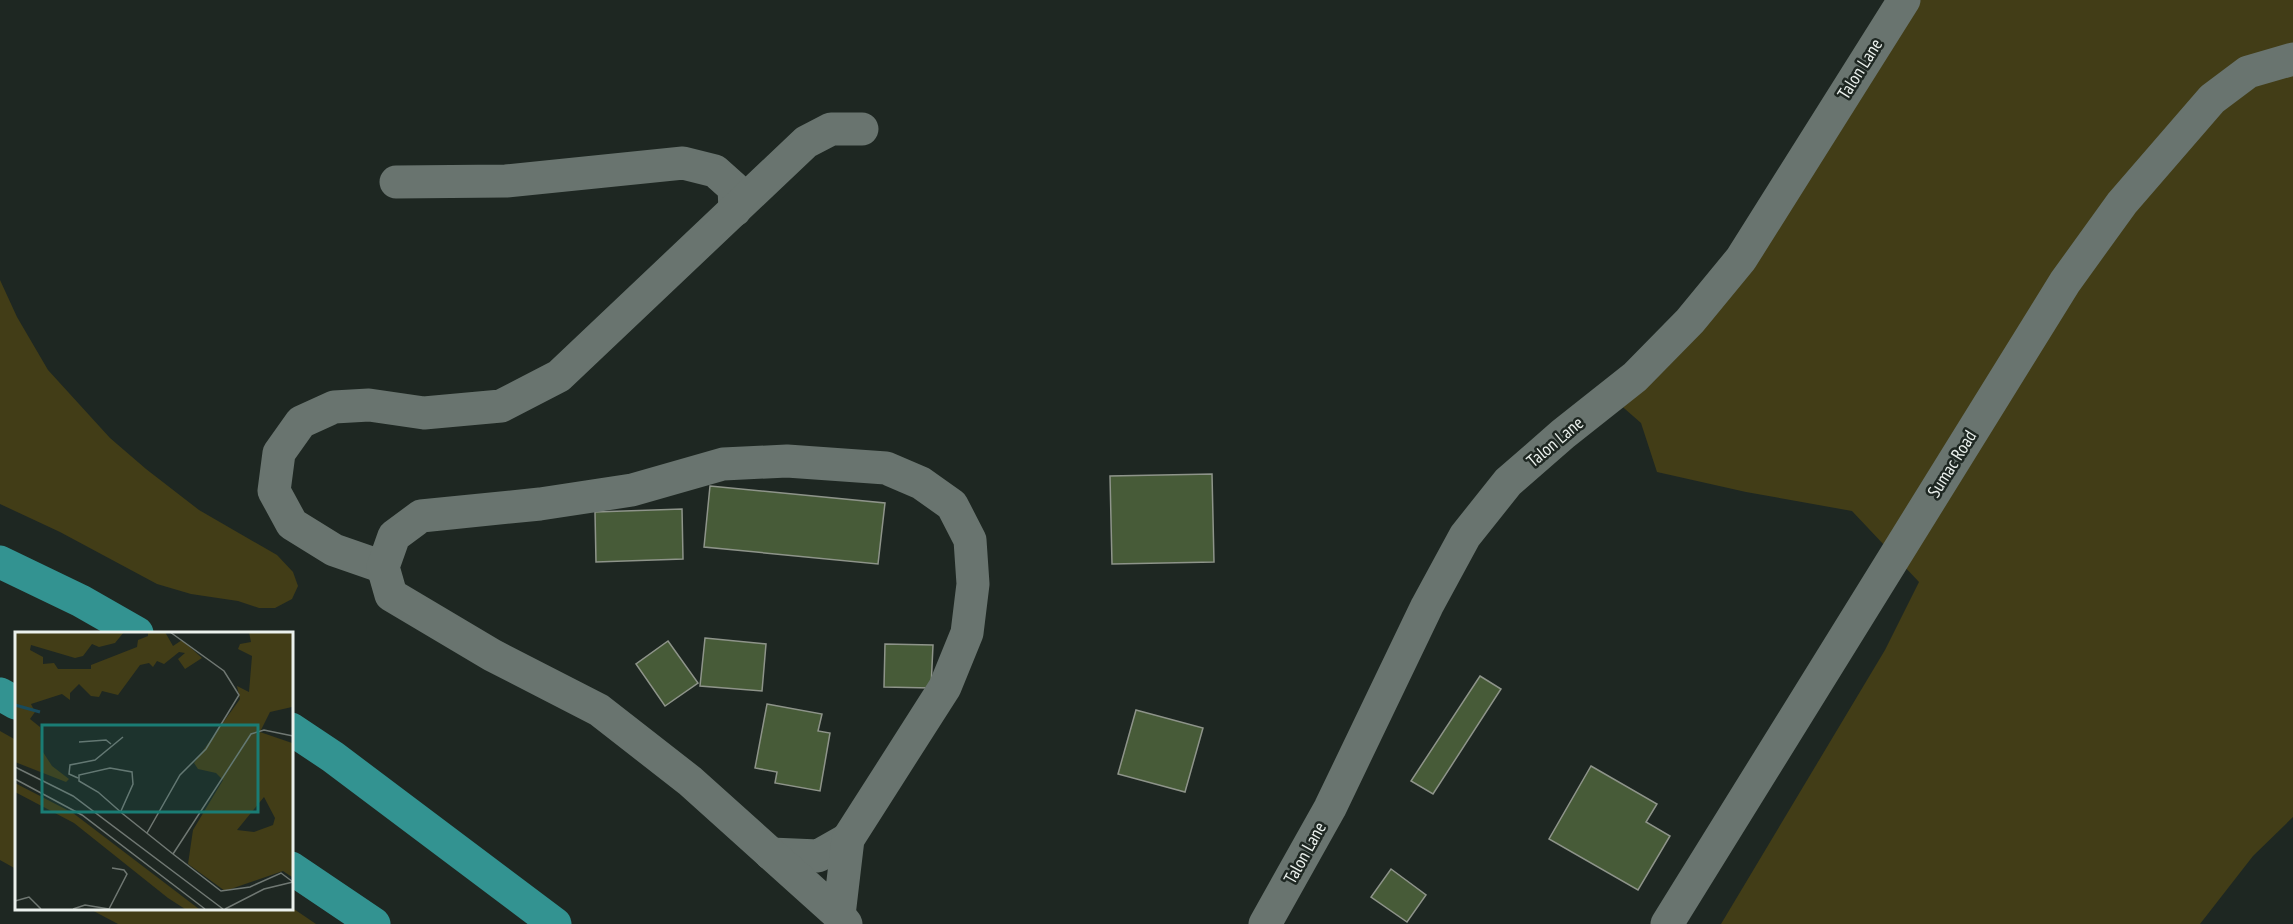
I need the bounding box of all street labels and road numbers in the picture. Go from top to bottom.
street label: Talon Lane [1832,34,1887,103]
street label: Talon Lane [1522,411,1588,472]
street label: Sumac Road [1922,426,1981,502]
street label: Talon Lane [1278,818,1331,888]

